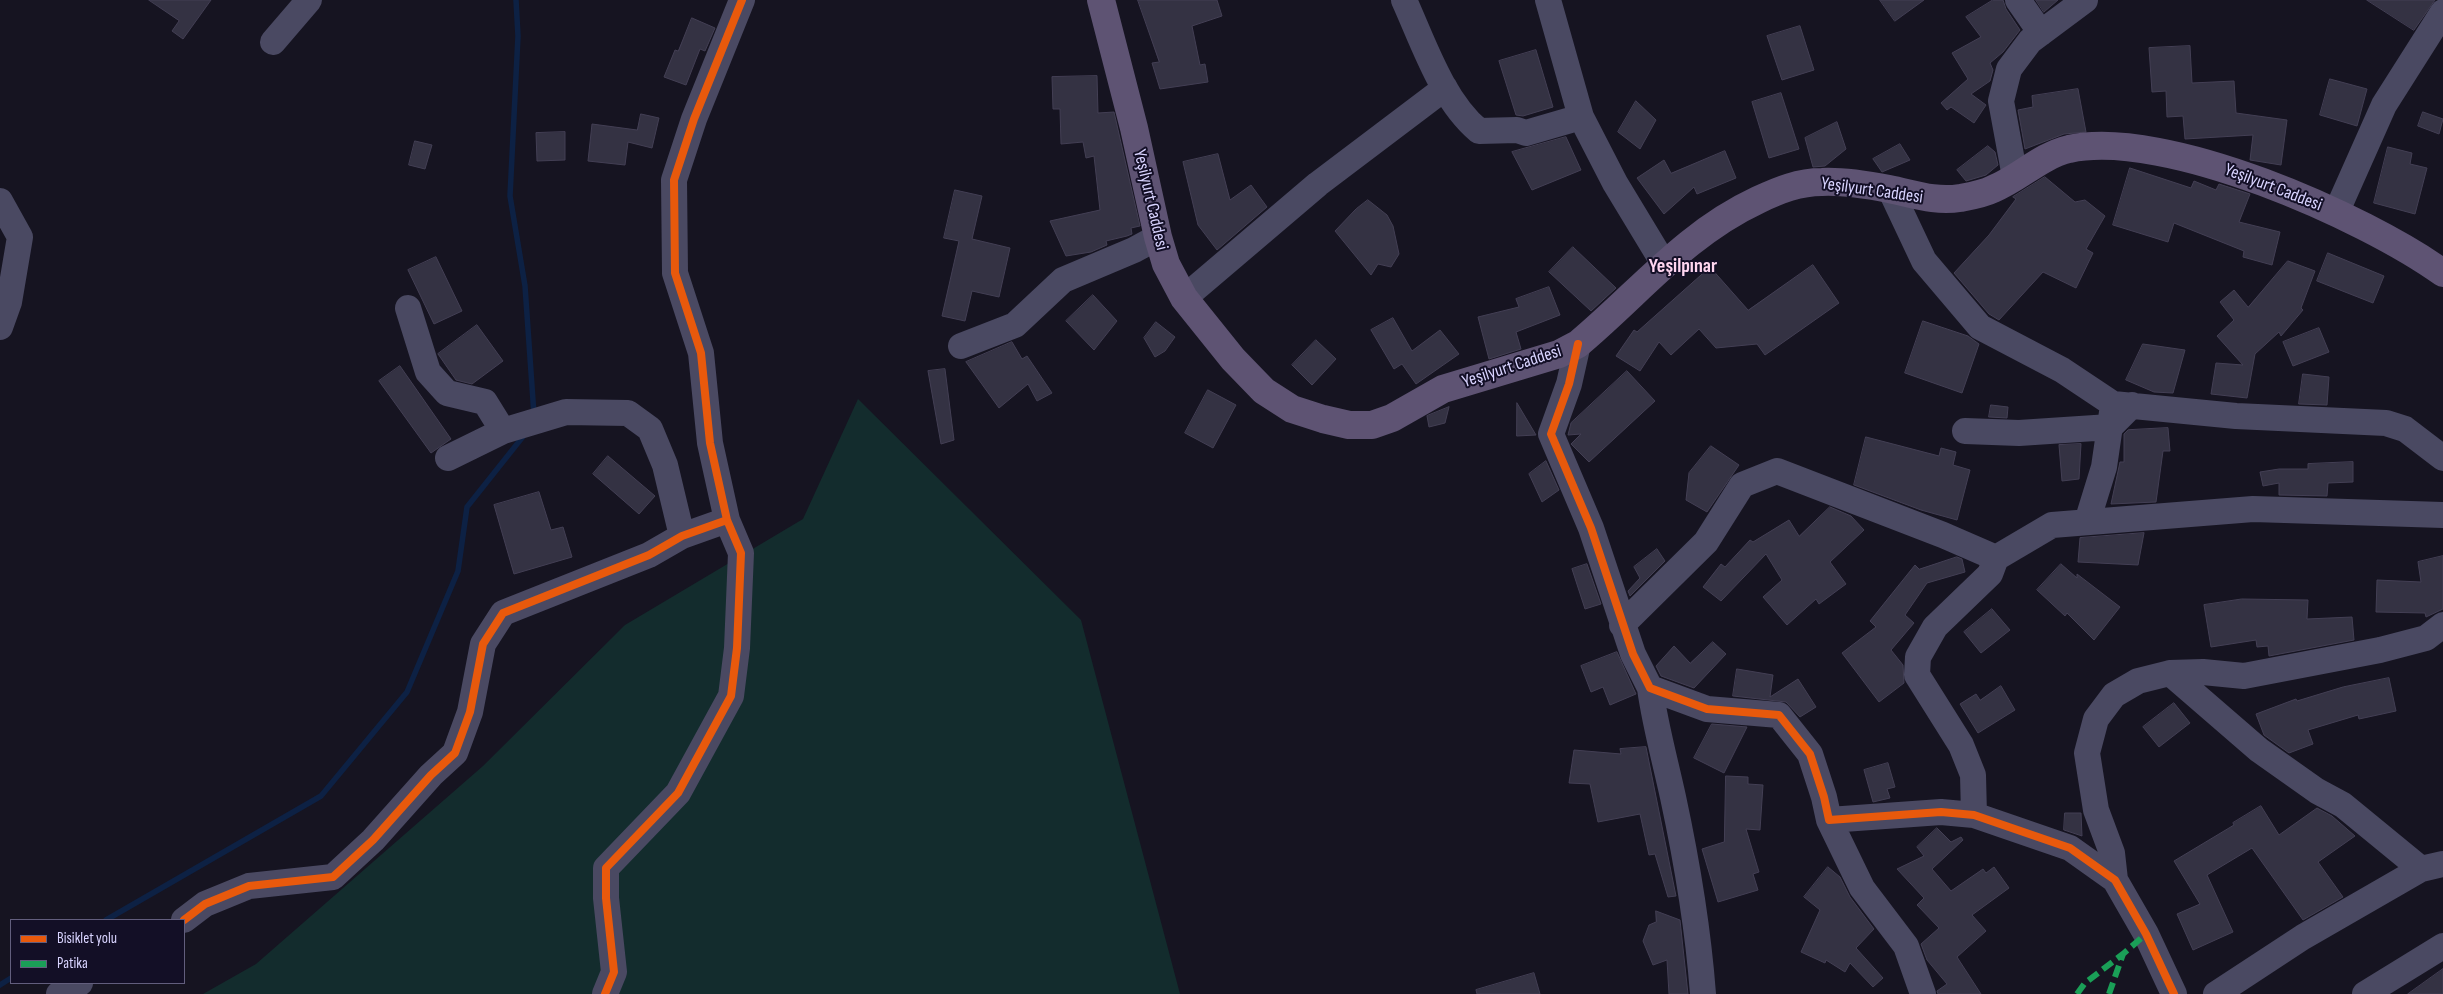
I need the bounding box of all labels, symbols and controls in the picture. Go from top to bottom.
street label: Yeşilyurt Caddesi [1128,148,1172,252]
street label: Yeşilyurt Caddesi [2221,160,2325,216]
street label: Yeşilyurt Caddesi [1820,173,1924,209]
district label: Yeşilpınar [1649,255,1717,279]
street label: Yeşilyurt Caddesi [1460,341,1564,393]
legend [10,919,185,984]
text: Bisiklet yolu [57,929,117,948]
text: Patika [57,954,88,973]

